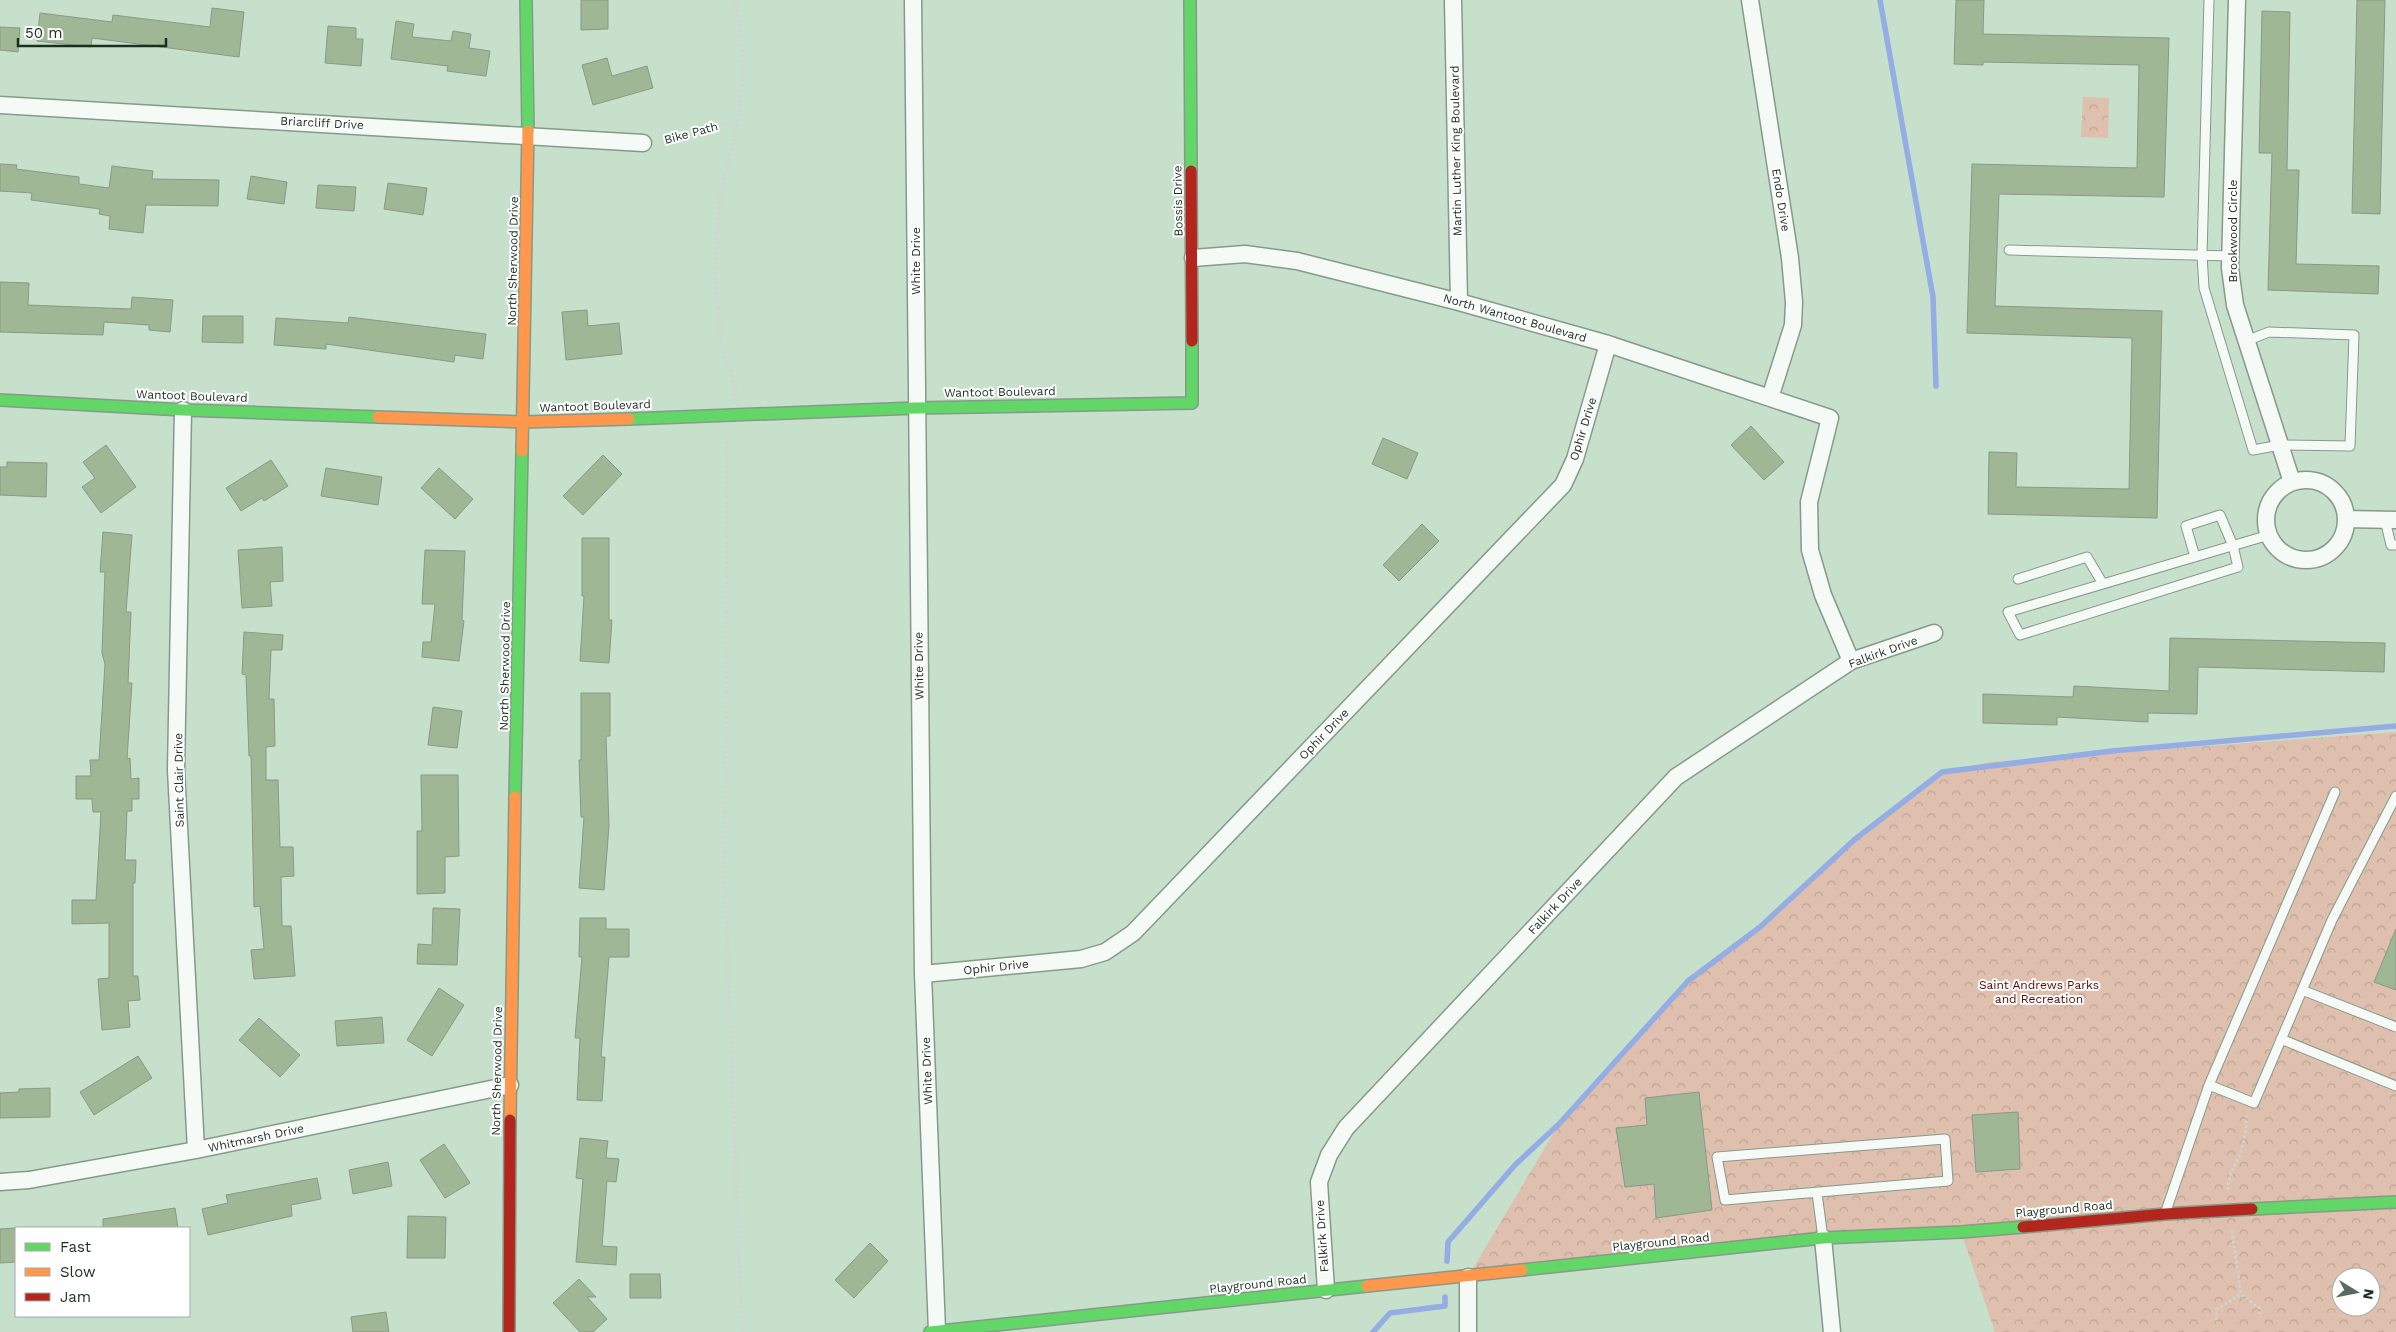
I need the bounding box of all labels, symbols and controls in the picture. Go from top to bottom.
scale bar [18,15,165,47]
text: 50 m [25,24,62,42]
street label: Martin Luther King Boulevard [1448,66,1464,236]
street label: Briarcliff Drive [280,114,364,132]
street label: Bike Path [663,119,719,147]
street label: Bossis Drive [1170,165,1186,237]
street label: Endo Drive [1769,167,1793,233]
street label: Brookwood Circle [2226,179,2240,283]
street label: North Sherwood Drive [505,196,521,326]
street label: White Drive [909,227,923,295]
street label: North Wantoot Boulevard [1442,291,1588,345]
street label: Wantoot Boulevard [944,384,1056,400]
street label: Wantoot Boulevard [136,387,248,405]
street label: Ophir Drive [1567,396,1599,462]
street label: Wantoot Boulevard [539,397,651,415]
street label: North Sherwood Drive [497,601,513,731]
street label: White Drive [911,632,927,700]
street label: Falkirk Drive [1847,633,1920,671]
street label: Ophir Drive [1296,705,1352,762]
street label: Saint Clair Drive [171,733,187,827]
street label: Falkirk Drive [1525,875,1585,937]
street label: Ophir Drive [963,957,1029,977]
park label: Saint Andrews Parks and Recreation [1979,978,2099,1006]
street label: North Sherwood Drive [489,1006,505,1136]
street label: White Drive [919,1037,935,1105]
street label: Whitmarsh Drive [207,1121,305,1155]
street label: Playground Road [2015,1198,2113,1220]
street label: Falkirk Drive [1312,1199,1332,1273]
legend [15,1227,190,1317]
street label: Playground Road [1612,1230,1710,1254]
text: Fast [60,1238,92,1256]
text: Slow [60,1263,96,1281]
north arrow [2331,1267,2381,1317]
street label: Playground Road [1209,1272,1307,1296]
text: Jam [60,1288,91,1306]
text: N [2360,1288,2378,1301]

